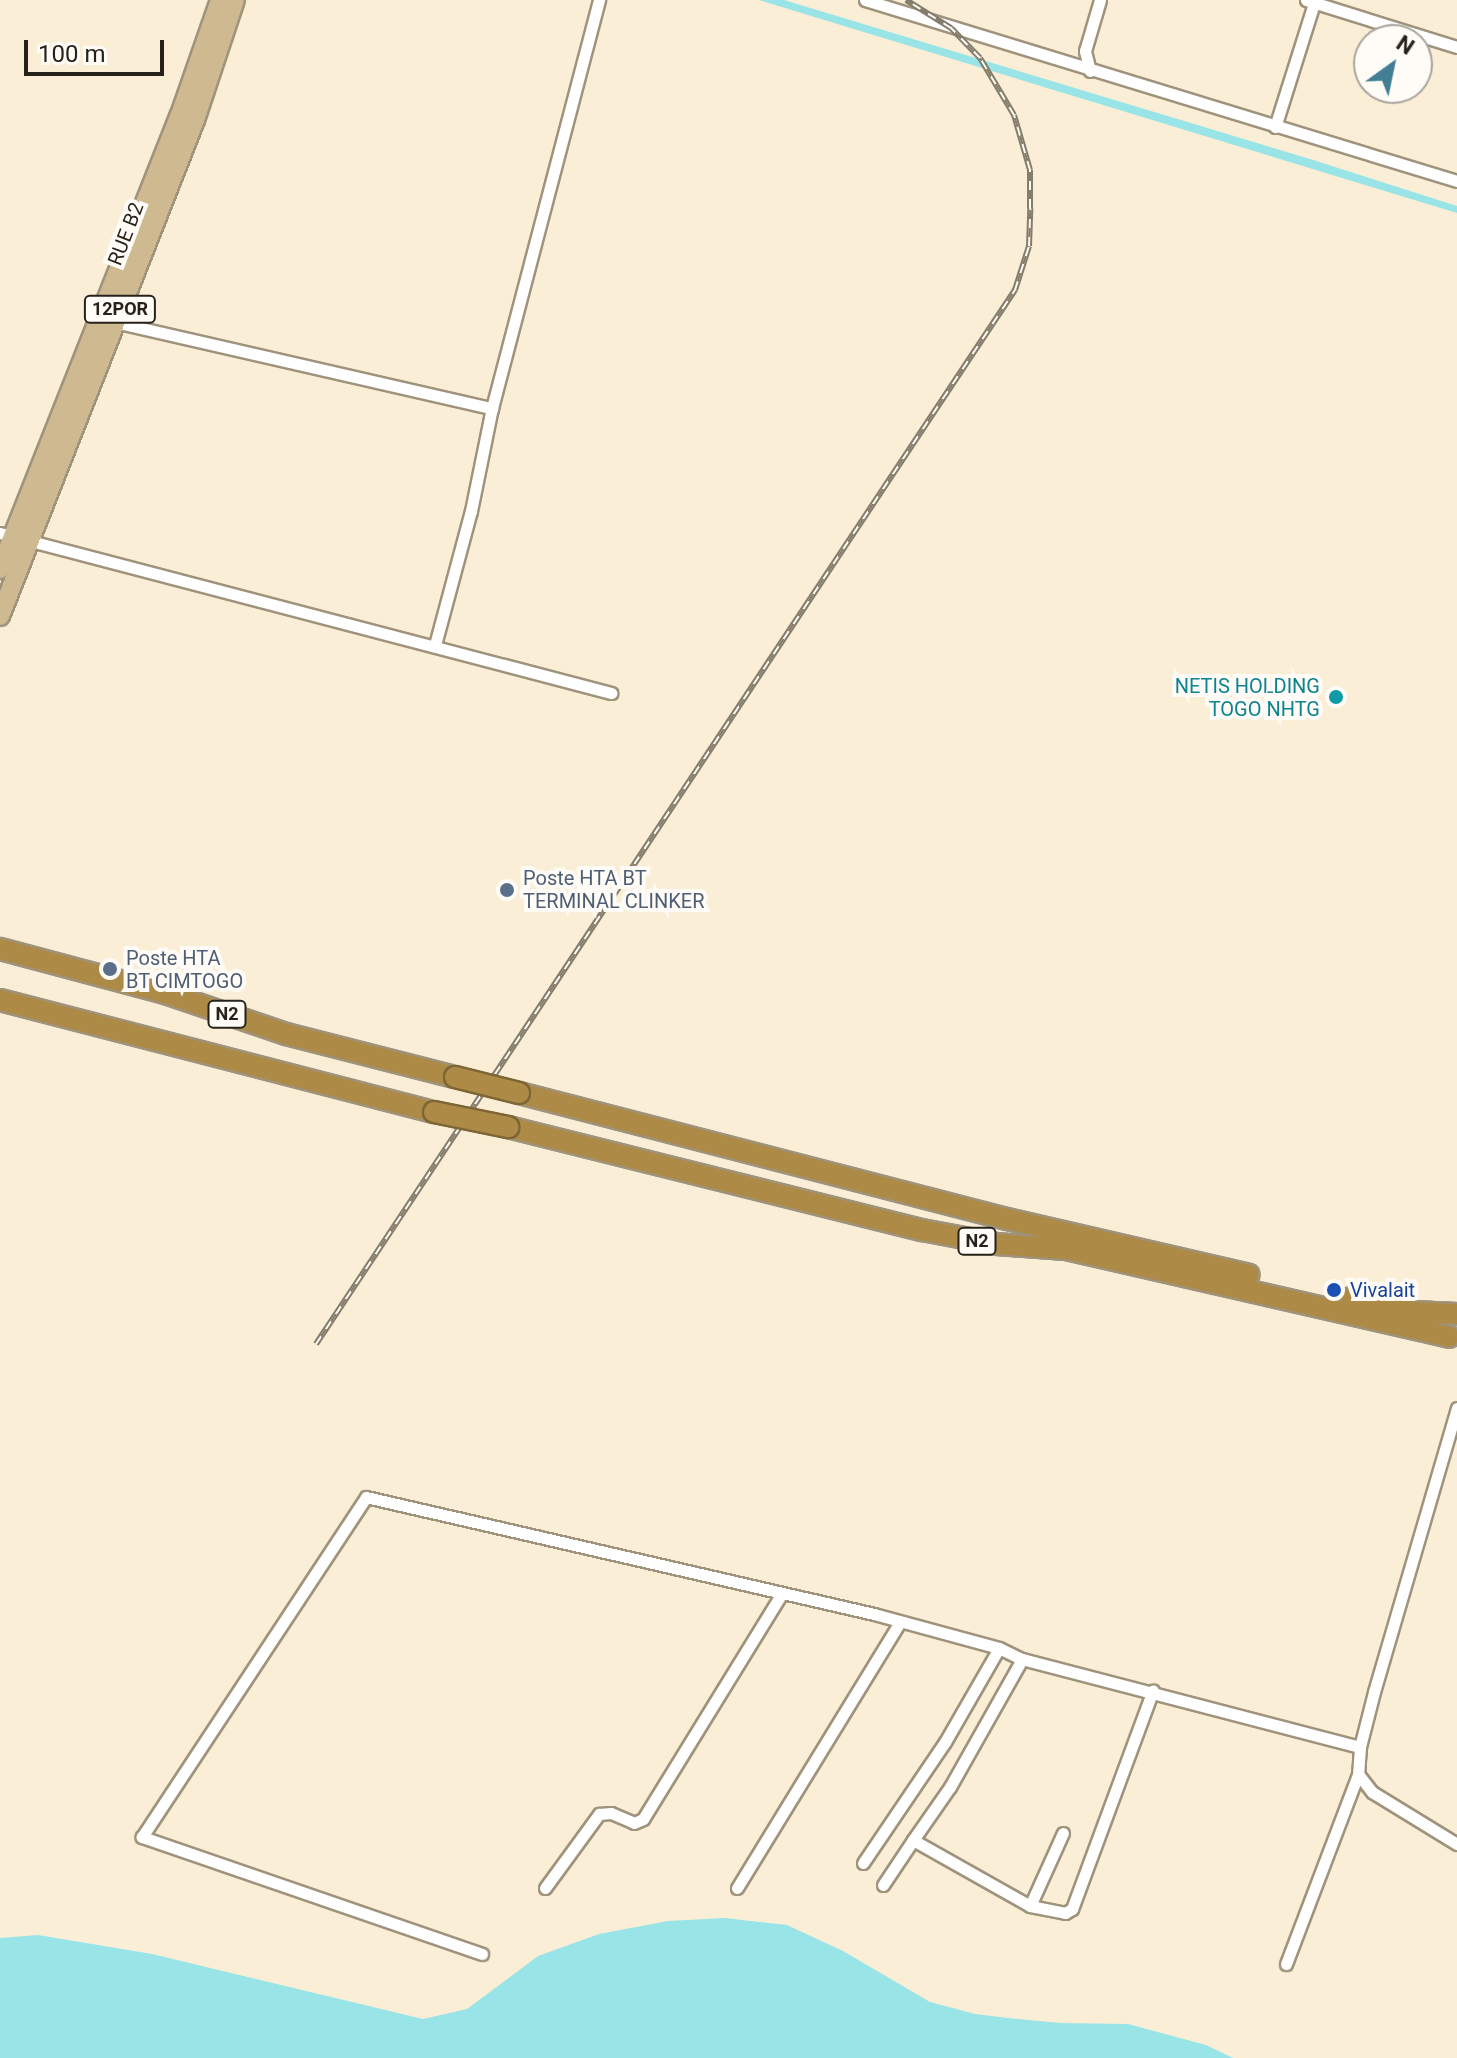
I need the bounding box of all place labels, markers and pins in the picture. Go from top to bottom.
place label: NETIS HOLDING TOGO NHTG [1175,674,1320,721]
marker: NETIS HOLDING TOGO NHTG [1327,688,1345,706]
place label: Poste HTA BT TERMINAL CLINKER [523,866,704,913]
marker: Poste HTA BT TERMINAL CLINKER [498,881,516,899]
place label: Poste HTA BT CIMTOGO [126,946,244,993]
marker: Poste HTA BT CIMTOGO [101,960,119,978]
place label: Vivalait [1350,1278,1415,1302]
marker: Vivalait [1325,1281,1343,1299]

